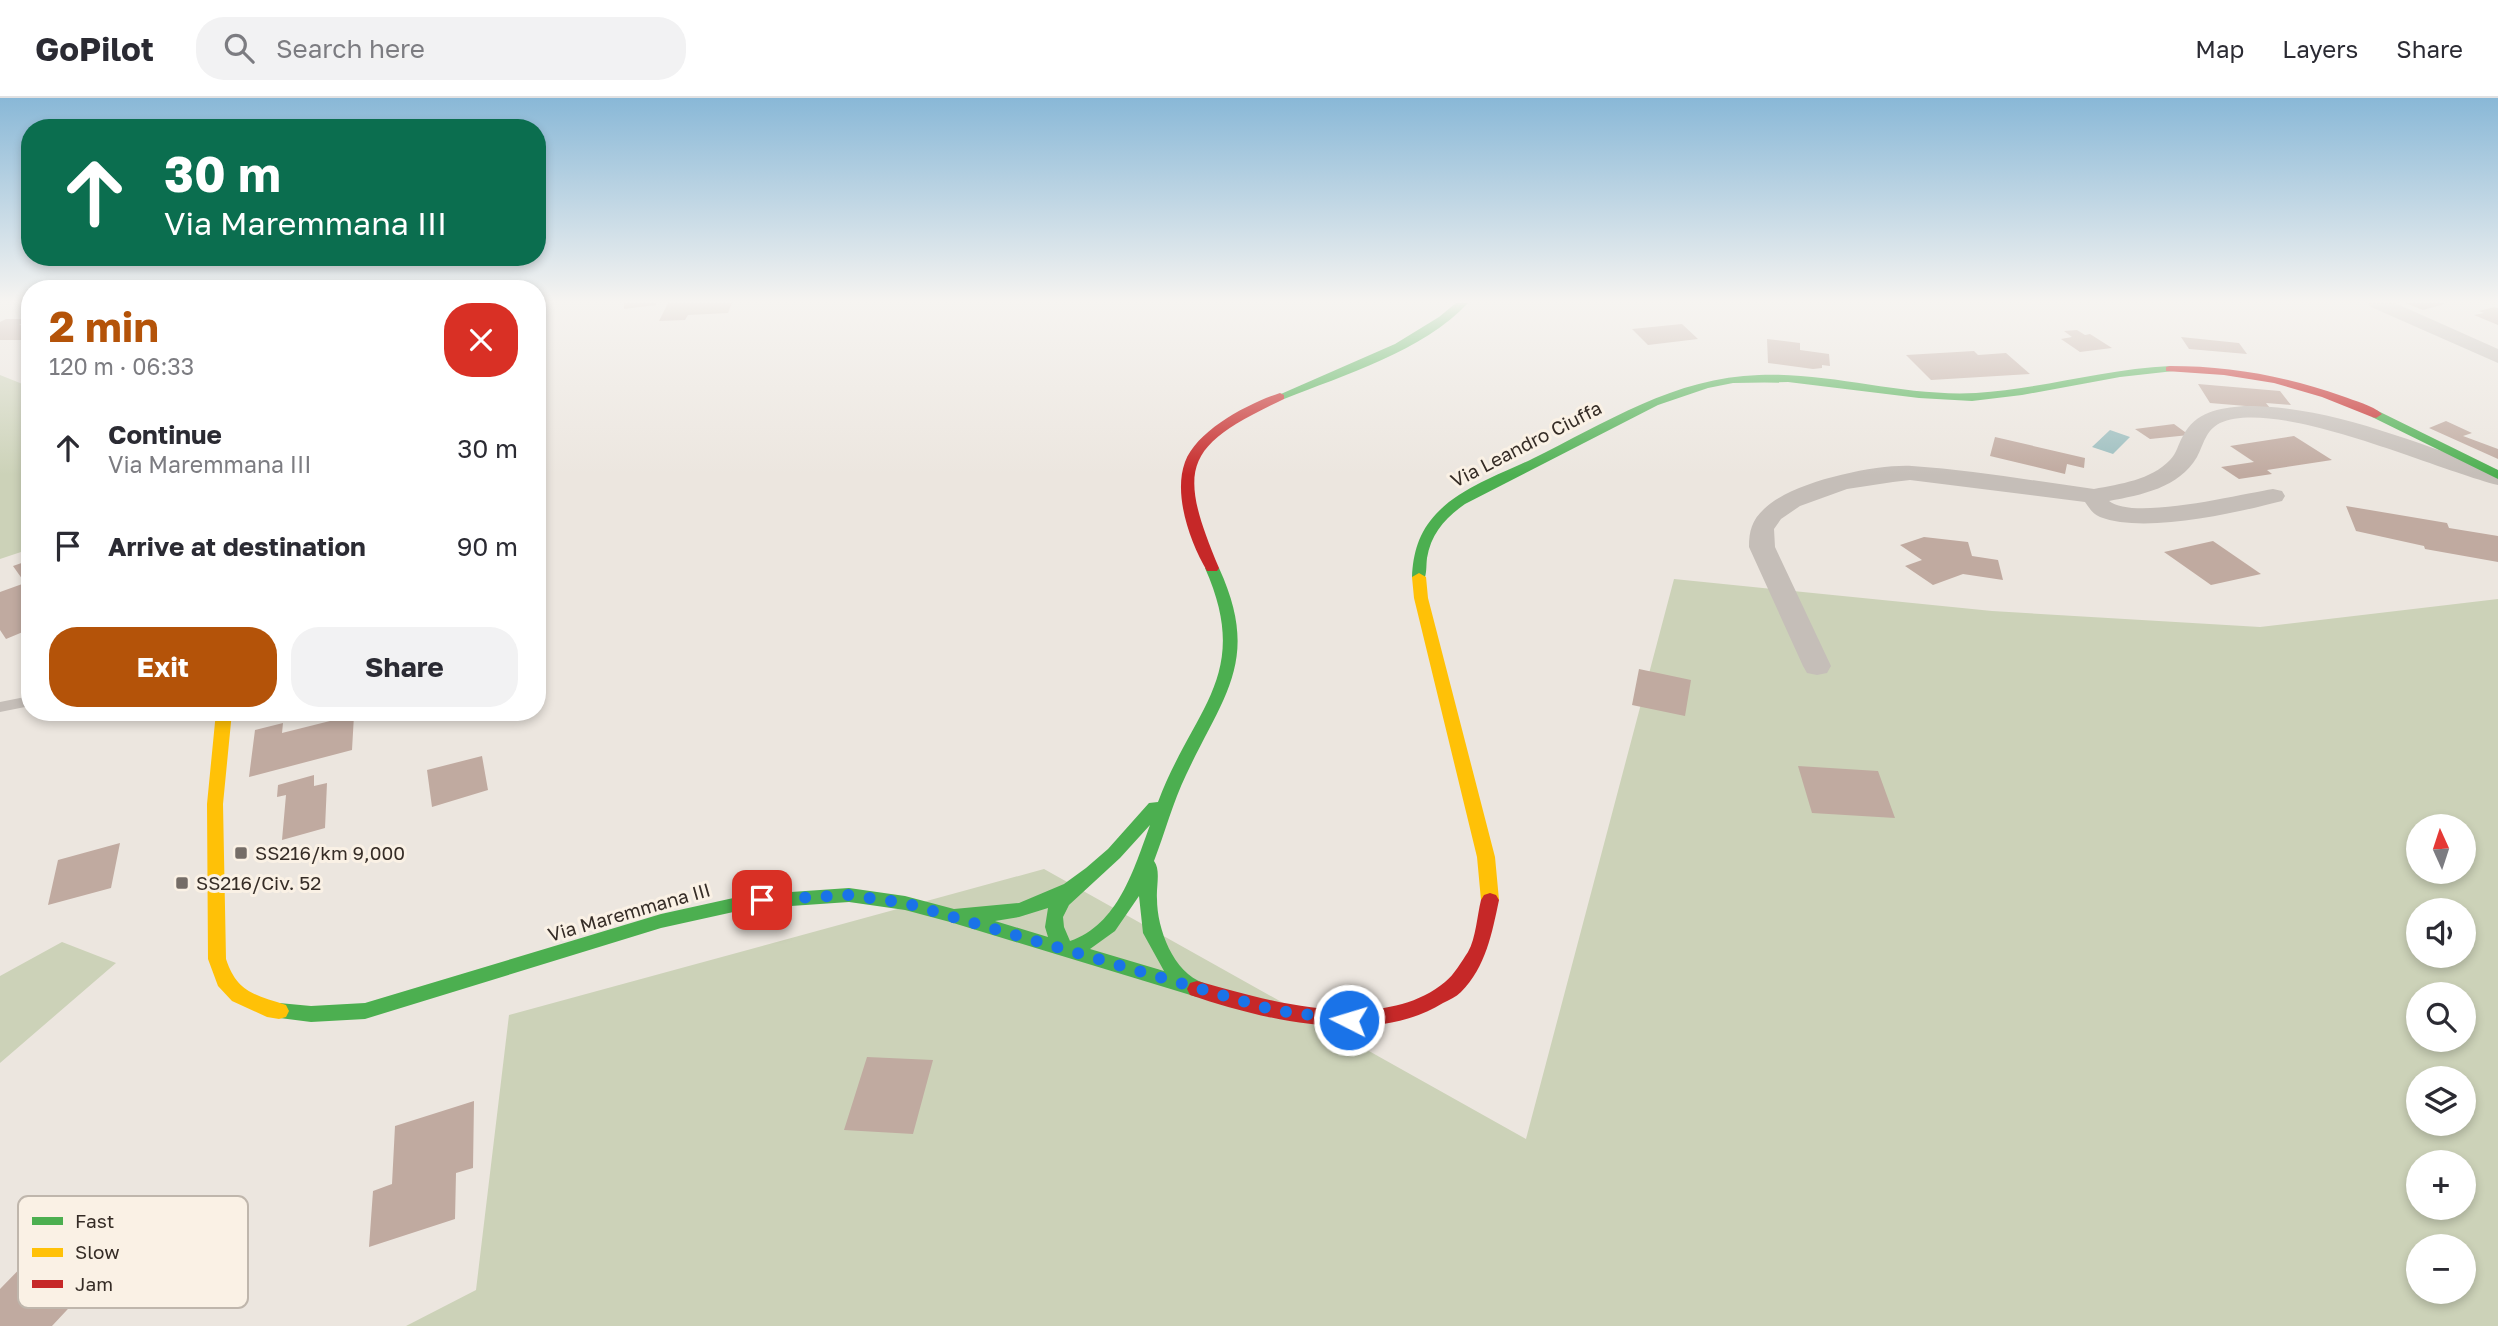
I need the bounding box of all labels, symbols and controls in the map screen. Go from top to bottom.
search box [196,17,686,80]
text: GoPilot [35,29,154,68]
icon: search [220,29,258,67]
text: Search here [276,33,425,64]
text: Map [2195,34,2244,63]
text: Layers [2282,34,2358,63]
text: Share [2396,34,2463,63]
text: 30 m [164,144,281,203]
icon: ahead [49,147,140,238]
text: Via Maremmana III [164,204,447,242]
text: 2 min [49,301,159,351]
button: close [444,303,518,377]
text: 120 m · 06:33 [49,352,194,380]
street label: Via Leandro Ciuffa [1446,396,1605,492]
text: Continue [108,419,222,450]
icon: ahead [49,429,87,467]
text: 30 m [457,433,518,464]
text: Via Maremmana III [108,450,311,478]
icon: arrive [49,527,87,565]
text: Arrive at destination [108,531,366,562]
text: 90 m [457,531,518,562]
button: Exit [49,627,277,707]
button: Share [291,627,518,707]
north arrow [2406,814,2476,884]
map controls [2406,814,2476,1304]
place label: SS216/km 9,000 [255,841,405,864]
marker: SS216/km 9,000 [233,845,249,861]
pin [732,870,792,930]
place label: SS216/Civ. 52 [196,871,321,894]
marker: SS216/Civ. 52 [174,875,190,891]
street label: Via Maremmana III [545,877,713,946]
icon: arrive [743,881,781,919]
button: sound [2406,898,2476,968]
button: search [2406,982,2476,1052]
position arrow [1312,983,1386,1057]
button: layers [2406,1066,2476,1136]
button: + [2406,1150,2476,1220]
legend [18,1196,248,1308]
text: Fast [75,1209,114,1232]
button: − [2406,1234,2476,1304]
text: Slow [75,1240,120,1263]
text: Jam [75,1272,113,1295]

